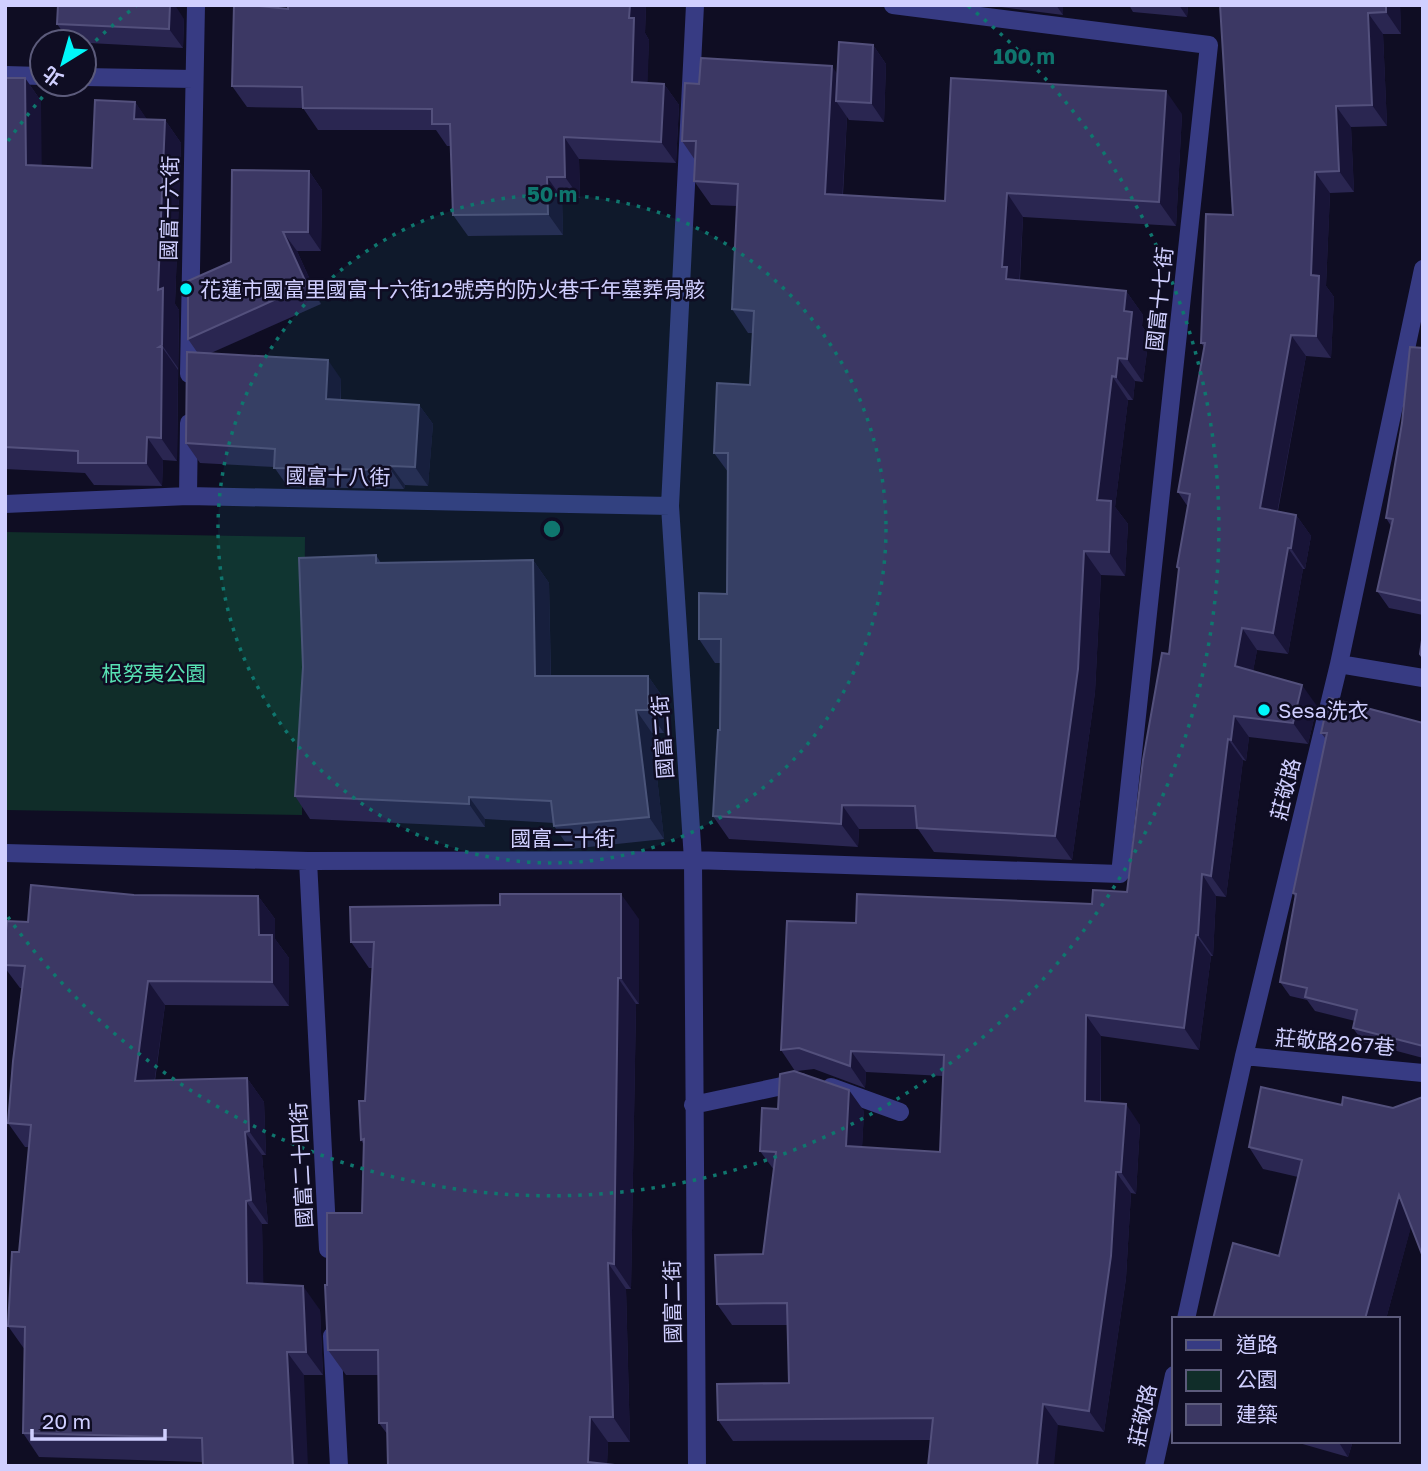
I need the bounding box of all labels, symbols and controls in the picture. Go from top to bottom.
north arrow [28,28,98,98]
text: 100 m [993,43,1055,69]
text: 北 [38,62,67,92]
street label: 國富十六街 [155,155,183,261]
text: 50 m [527,181,577,207]
street label: 國富十七街 [1141,245,1177,353]
place label: 花蓮市國富里國富十六街12號旁的防火巷千年墓葬骨骸 [200,276,705,302]
marker: 花蓮市國富里國富十六街12號旁的防火巷千年墓葬骨骸 [178,281,194,297]
street label: 國富十八街 [285,462,391,490]
centre of rings [540,517,564,541]
park label: 根努夷公園 [102,660,207,686]
street label: 國富二街 [646,694,678,780]
place label: Sesa洗衣 [1278,697,1369,723]
marker: Sesa洗衣 [1256,702,1272,718]
street label: 莊敬路 [1265,755,1305,823]
street label: 國富二十街 [511,825,616,851]
street label: 莊敬路267巷 [1274,1024,1396,1060]
street label: 國富二十四街 [285,1101,317,1229]
street label: 國富二街 [658,1260,686,1344]
legend [1172,1317,1400,1443]
text: 道路 [1236,1331,1278,1357]
text: 公園 [1236,1366,1278,1392]
street label: 莊敬路 [1123,1381,1161,1449]
scale bar [32,1398,164,1442]
text: 建築 [1236,1401,1278,1427]
text: 20 m [42,1408,91,1434]

